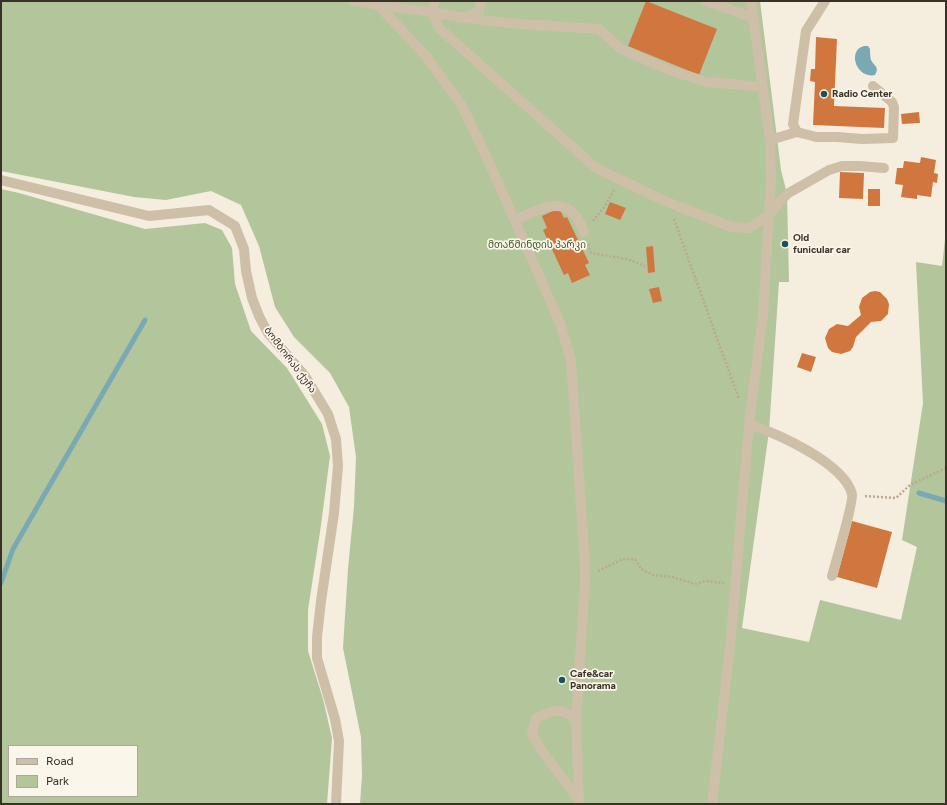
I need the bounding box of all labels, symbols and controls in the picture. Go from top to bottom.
place label: Radio Center [832,88,892,100]
marker: Radio Center [819,89,829,99]
place label: Old funicular car [793,232,851,256]
park label: მთაწმინდის პარკი [488,239,586,251]
marker: Old funicular car [780,239,790,249]
street label: ბომბორას ქუჩა [261,325,319,395]
place label: Cafe&car Panorama [570,668,616,692]
marker: Cafe&car Panorama [557,675,567,685]
legend [8,745,138,797]
text: Road [46,754,74,768]
text: Park [46,774,69,788]

